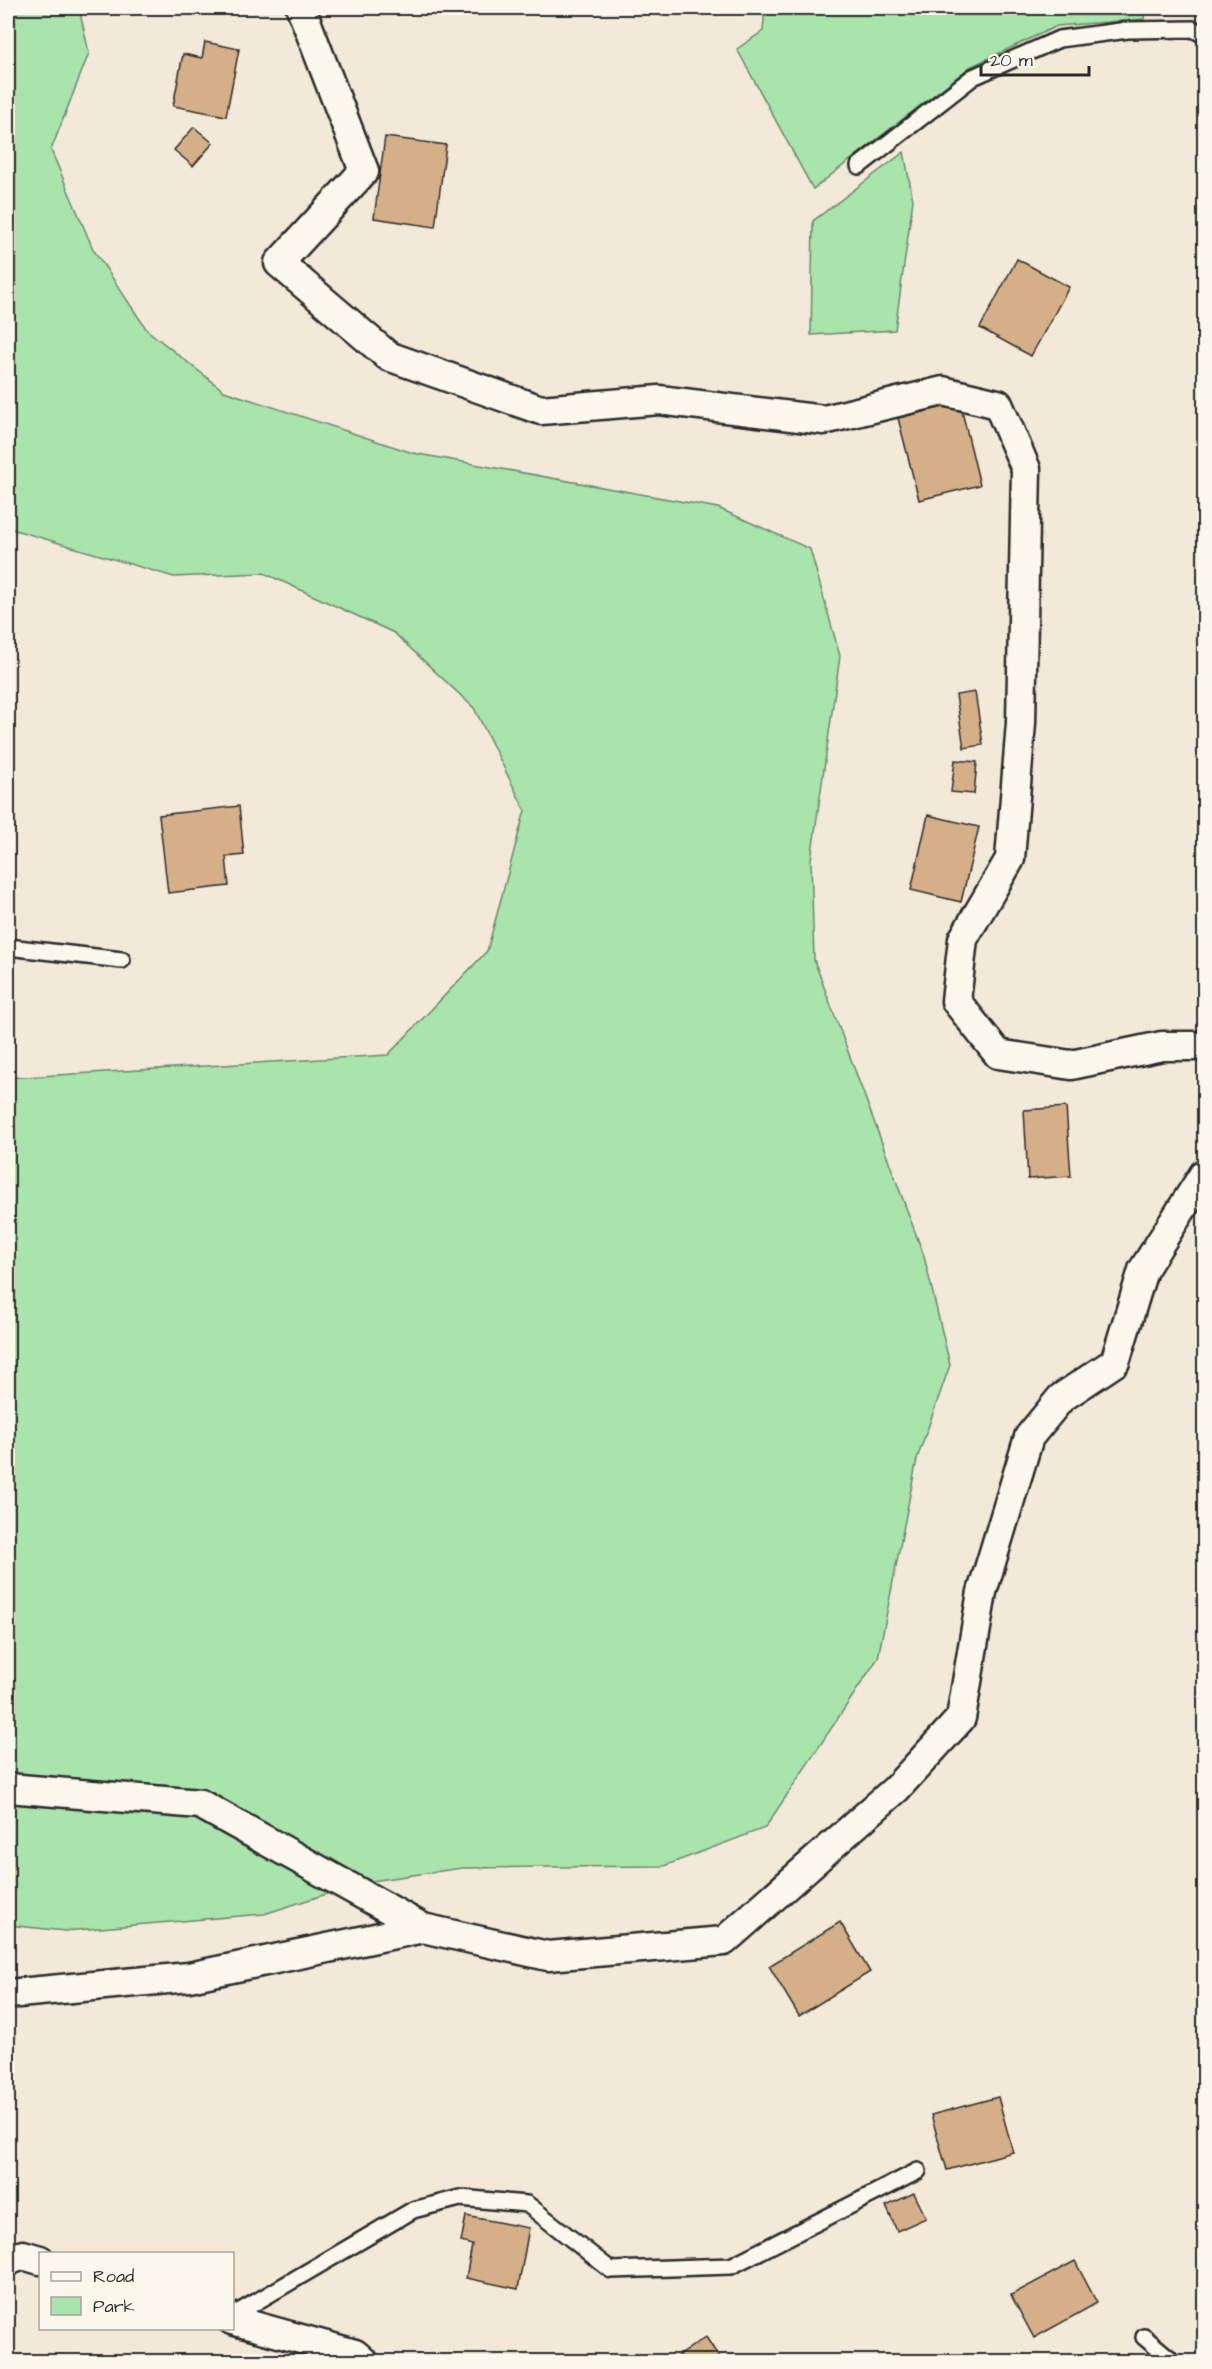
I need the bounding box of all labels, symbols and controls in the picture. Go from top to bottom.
scale bar [981,39,1089,77]
text: 20 m [990,48,1033,73]
legend [39,2252,234,2330]
text: Road [93,2264,134,2289]
text: Park [93,2294,135,2319]

